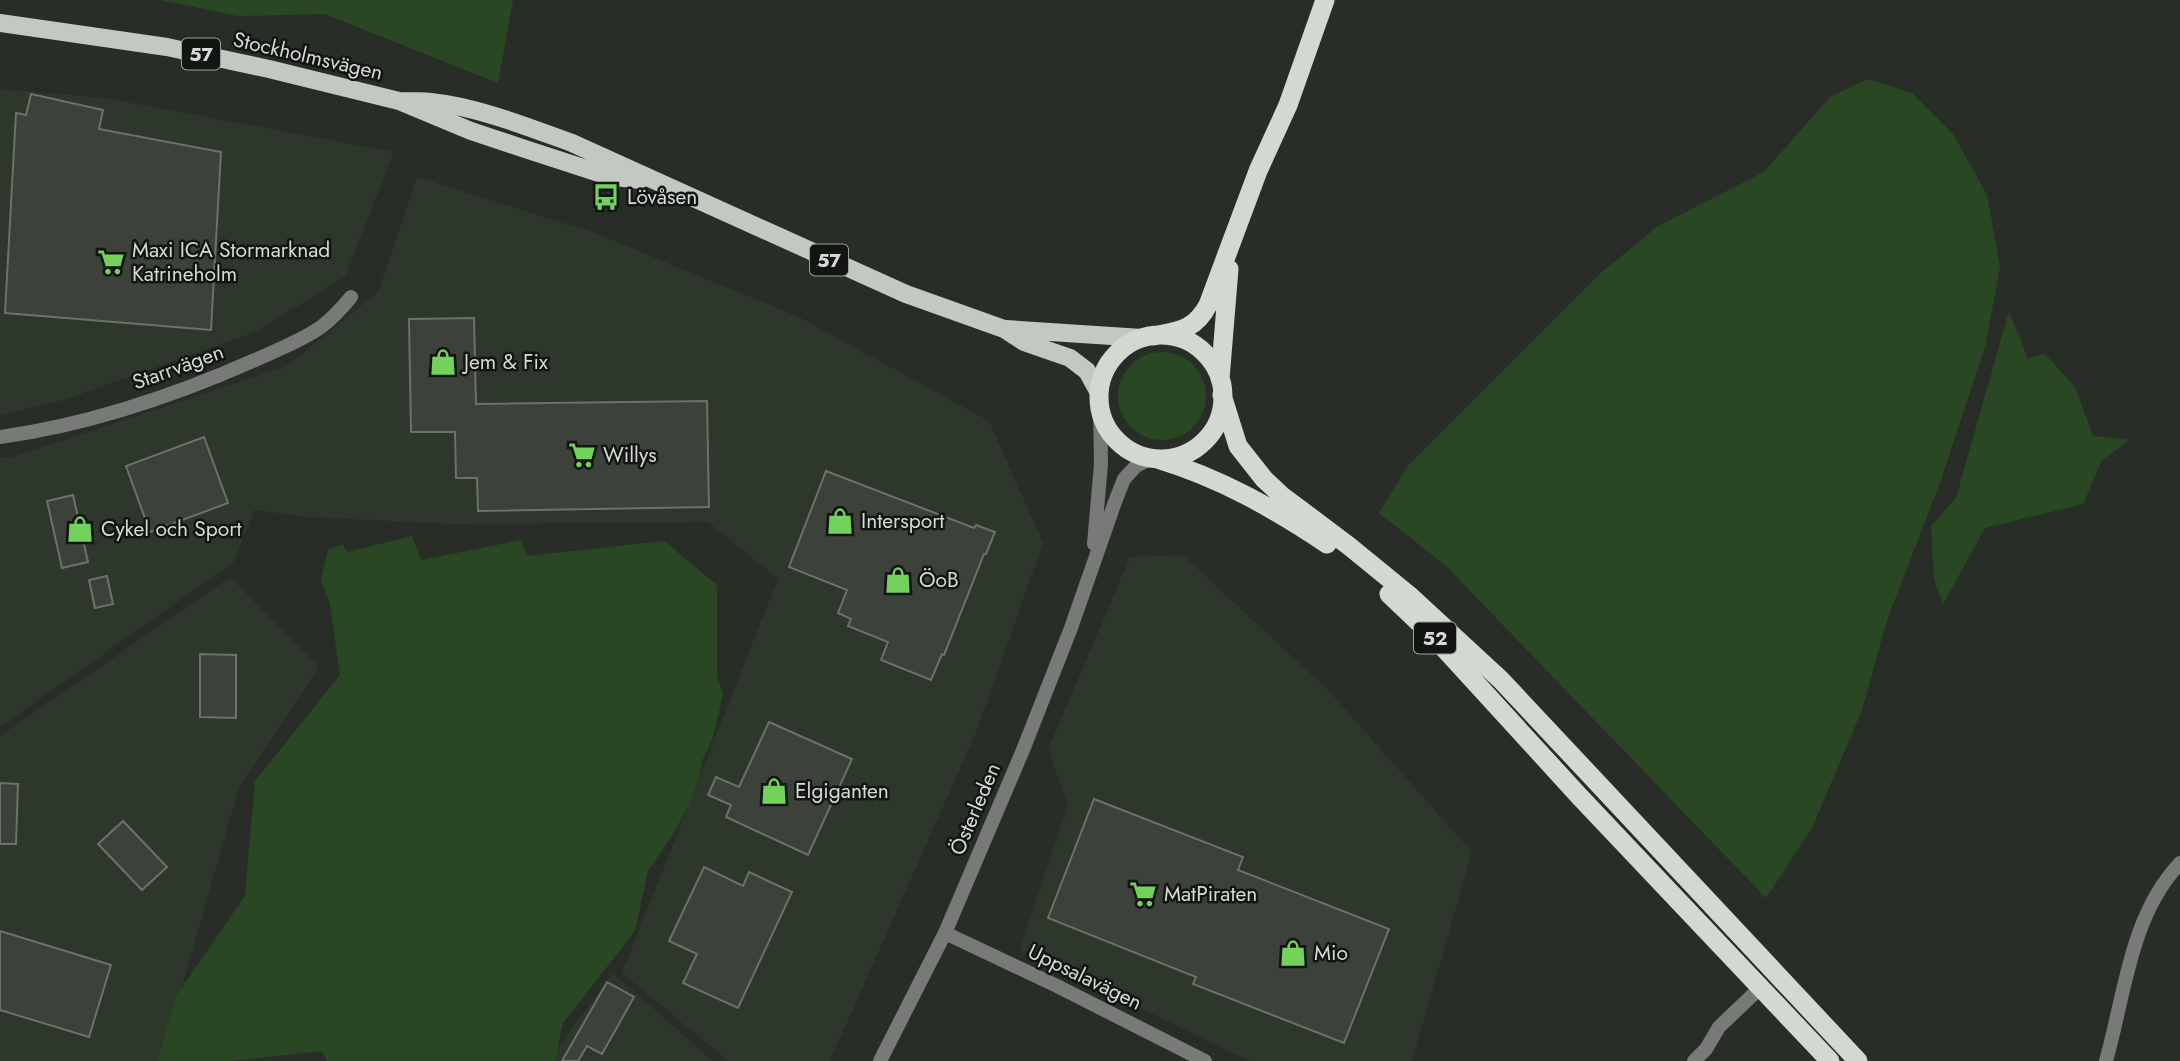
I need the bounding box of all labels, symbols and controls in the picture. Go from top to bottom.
street label: Stockholmsvägen [230,24,386,88]
road number: 57 [182,38,220,70]
bus stop icon: Lövåsen [591,182,621,212]
place label: Lövåsen [627,182,697,212]
place label: Maxi ICA Stormarknad Katrineholm [132,235,330,289]
road number: 57 [810,244,848,276]
supermarket icon: Maxi ICA Stormarknad Katrineholm [96,247,126,277]
street label: Starrvägen [128,337,228,397]
shop icon: Jem & Fix [428,347,458,377]
place label: Jem & Fix [461,347,548,377]
supermarket icon: Willys [567,440,597,470]
place label: Willys [603,440,657,470]
shop icon: Intersport [825,506,855,536]
place label: Intersport [861,506,944,536]
shop icon: Cykel och Sport [65,514,95,544]
place label: Cykel och Sport [101,514,242,544]
shop icon: ÖoB [883,565,913,595]
place label: ÖoB [919,565,959,595]
road number: 52 [1414,622,1456,653]
street label: Österleden [942,758,1008,860]
shop icon: Elgiganten [759,776,789,806]
place label: Elgiganten [795,776,889,806]
supermarket icon: MatPiraten [1128,879,1158,909]
place label: MatPiraten [1164,879,1257,909]
street label: Uppsalavägen [1023,936,1147,1018]
shop icon: Mio [1278,938,1308,968]
place label: Mio [1314,938,1348,968]

